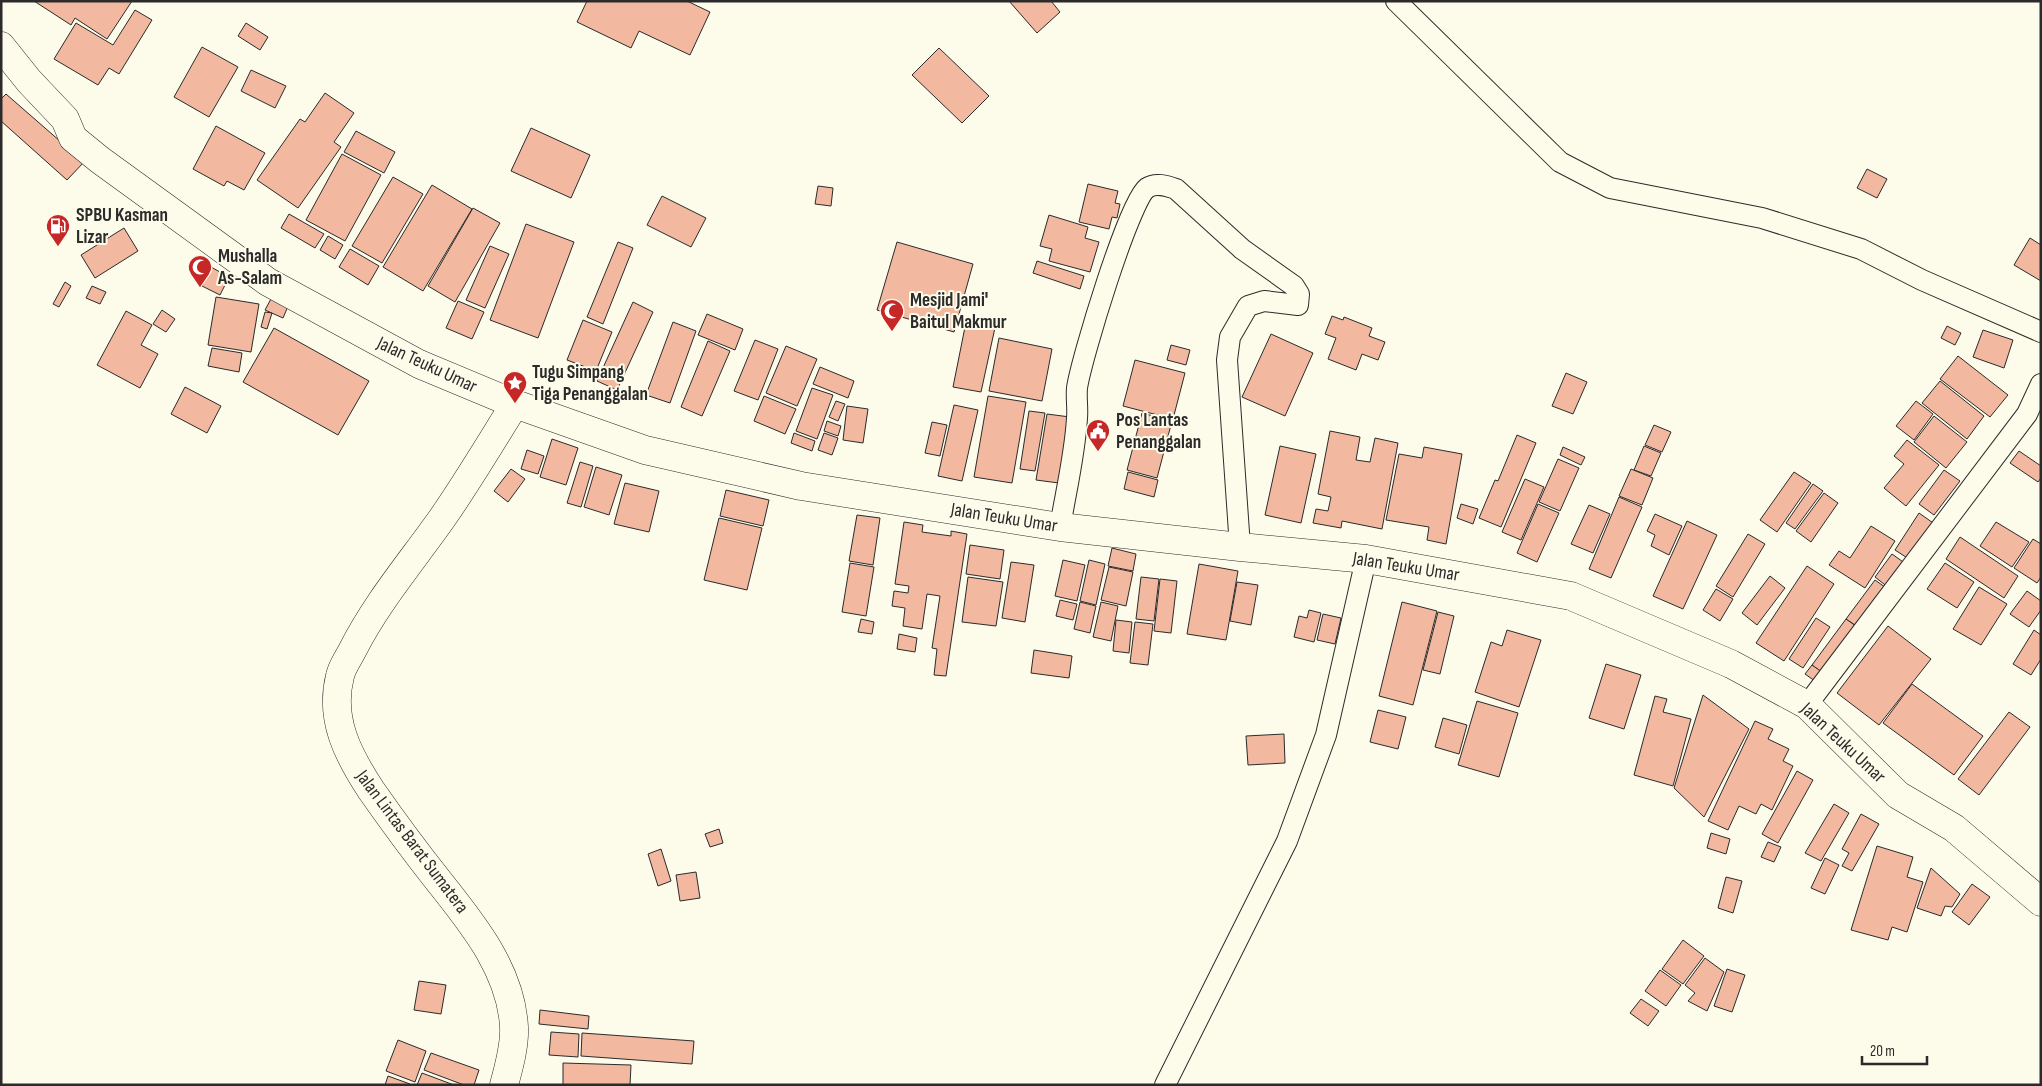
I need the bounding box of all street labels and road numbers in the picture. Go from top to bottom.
street label: Jalan Teuku Umar [372,331,481,398]
street label: Jalan Teuku Umar [948,498,1060,538]
street label: Jalan Teuku Umar [1350,547,1462,587]
street label: Jalan Teuku Umar [1795,697,1891,789]
street label: Jalan Lintas Barat Sumatera [350,765,473,918]

